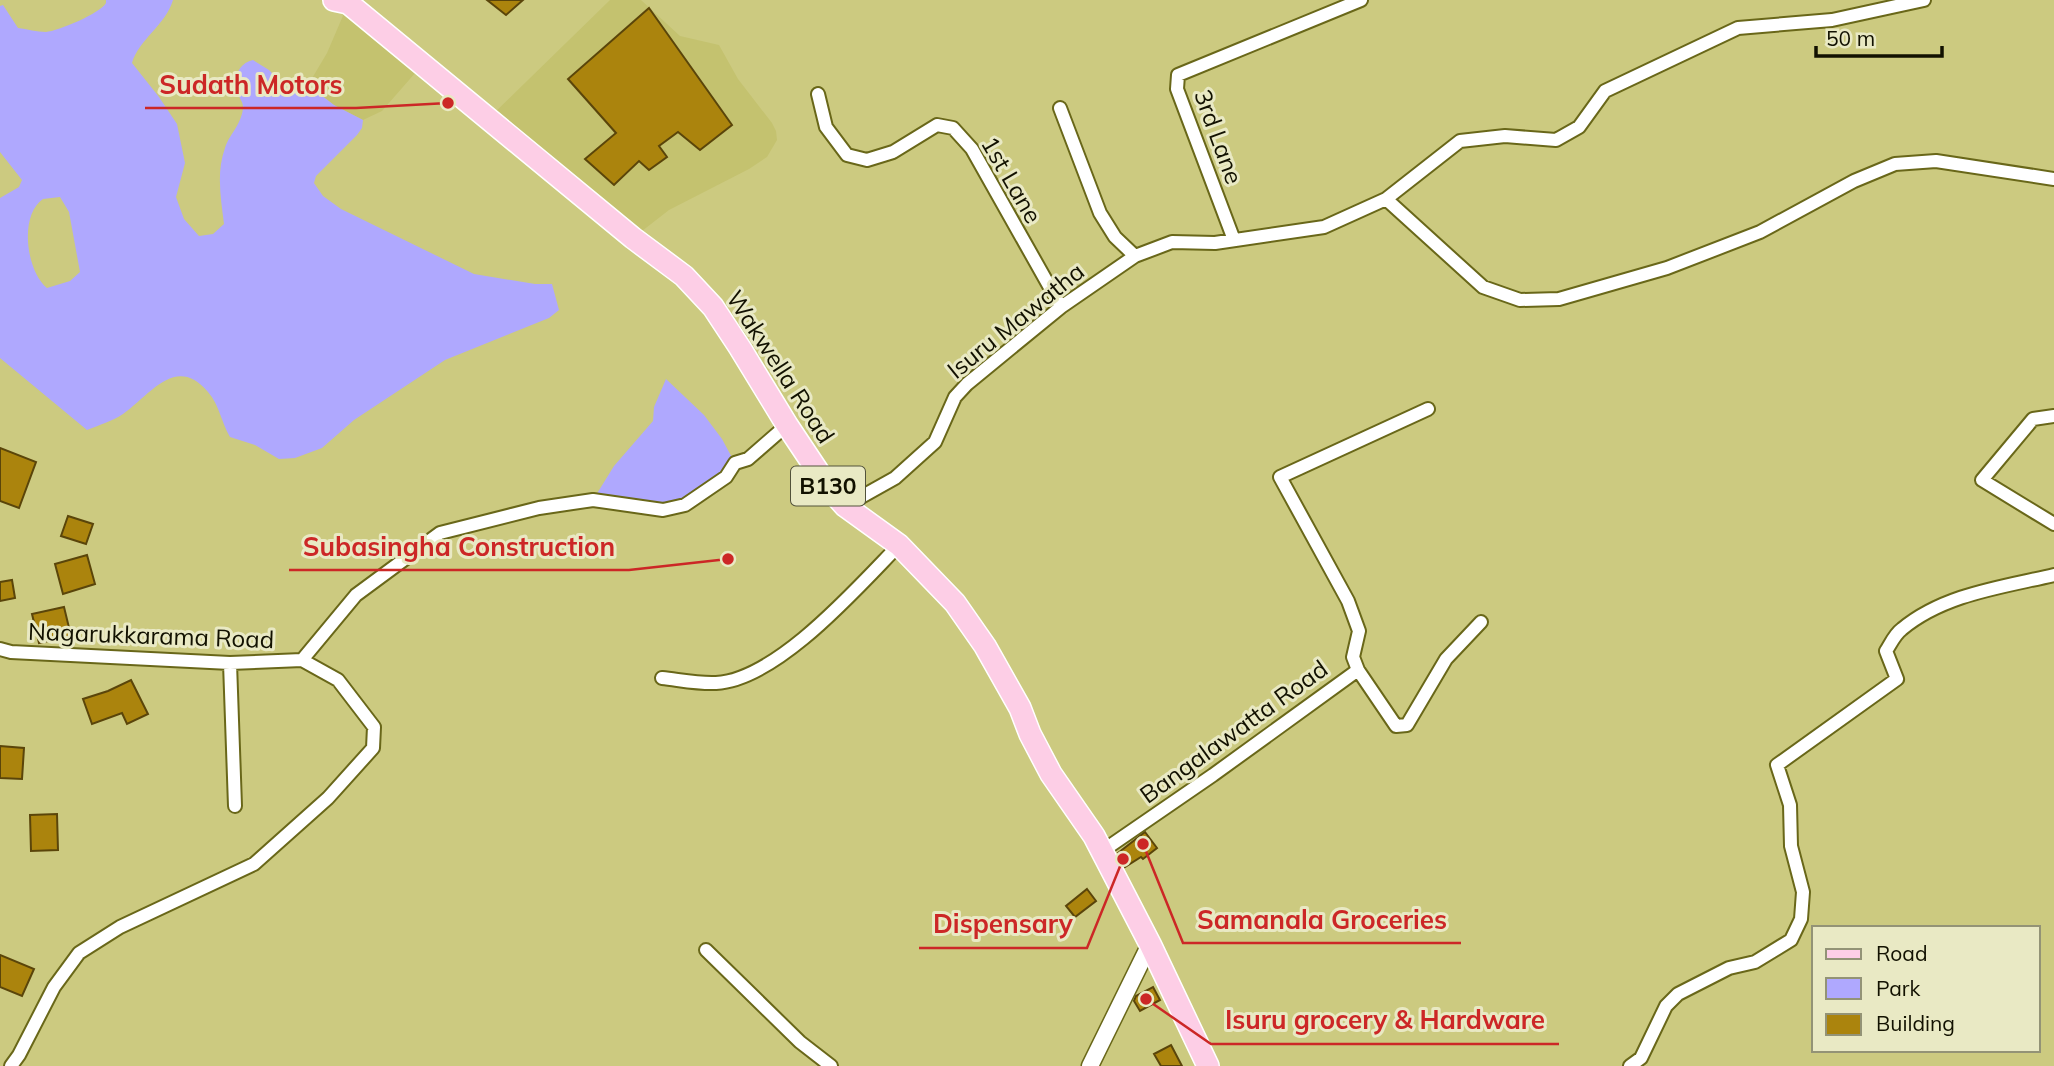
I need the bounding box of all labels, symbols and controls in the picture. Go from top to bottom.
scale bar [1816,14,1942,58]
text: 50 m [1826,25,1875,51]
callout: Sudath Motors [145,61,356,108]
text: Sudath Motors [159,68,343,101]
street label: 3rd Lane [1188,85,1250,188]
street label: 1st Lane [975,131,1049,228]
street label: Isuru Mawatha [941,256,1090,385]
street label: Wakwella Road [720,284,841,449]
road number: B130 [791,466,865,506]
callout: Subasingha Construction [289,523,629,570]
text: Subasingha Construction [303,530,615,563]
street label: Nagarukkarama Road [27,616,275,654]
street label: Bangalawatta Road [1134,653,1333,809]
callout: Samanala Groceries [1183,896,1461,943]
callout: Dispensary [919,901,1087,948]
text: Samanala Groceries [1197,903,1447,936]
text: Dispensary [933,907,1074,940]
legend [1812,926,2040,1052]
text: Road [1876,940,1927,966]
text: Park [1876,975,1920,1001]
callout: Isuru grocery & Hardware [1211,997,1559,1044]
text: Isuru grocery & Hardware [1225,1003,1545,1036]
text: Building [1876,1010,1955,1036]

